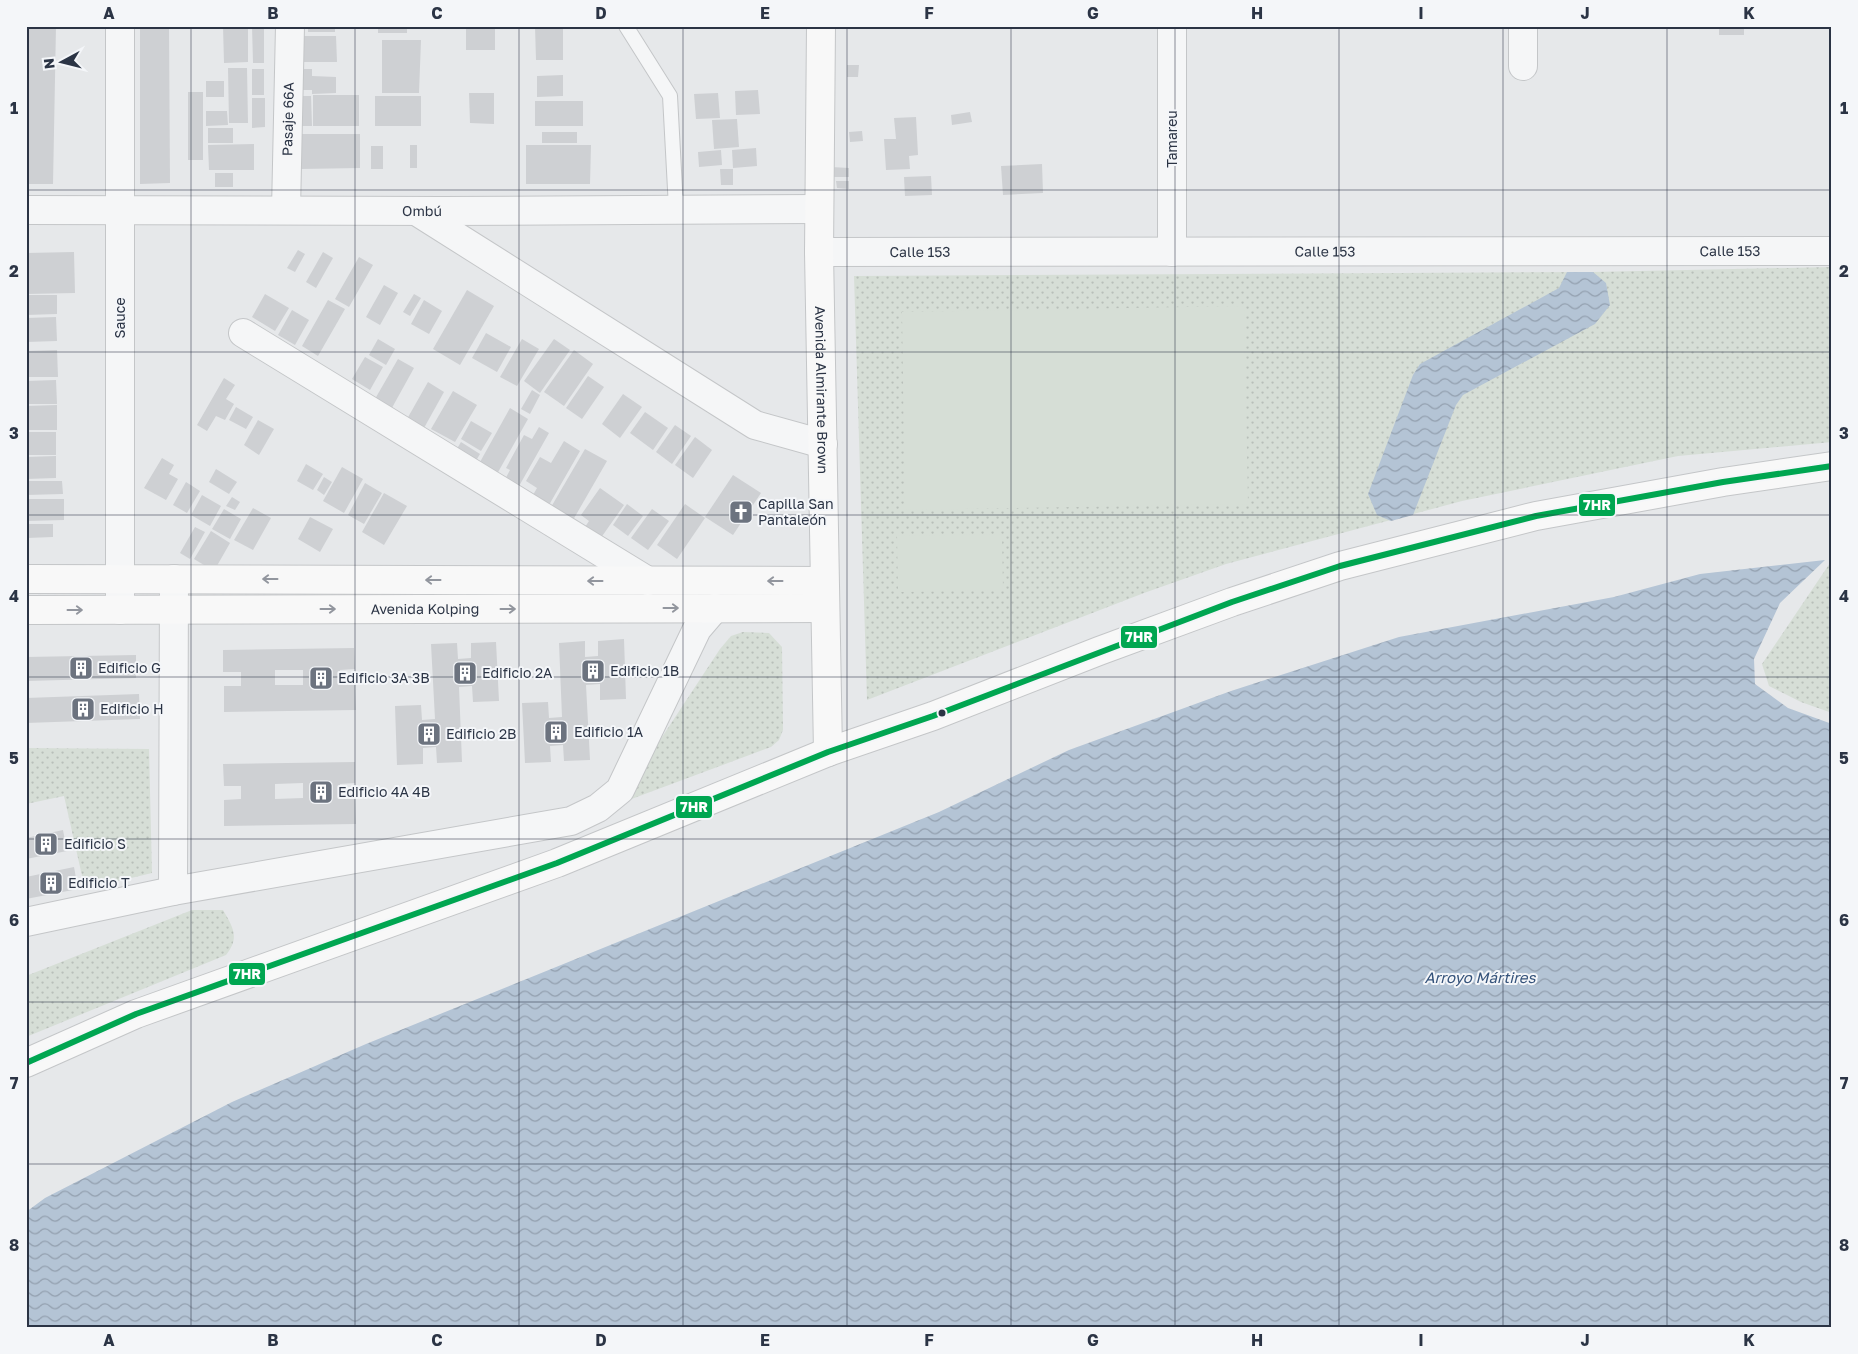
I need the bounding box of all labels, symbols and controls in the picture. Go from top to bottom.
text: A [103,3,115,23]
text: B [267,3,279,23]
text: C [431,3,443,23]
text: D [595,3,607,23]
text: E [760,3,770,23]
text: F [924,3,934,23]
text: G [1087,3,1099,23]
text: H [1251,3,1263,23]
text: I [1418,3,1424,23]
text: J [1580,3,1590,23]
text: K [1743,3,1755,23]
north arrow [38,38,88,88]
text: N [40,57,58,70]
street label: Pasaje 66A [278,81,297,156]
text: 1 [10,98,18,118]
text: 1 [1840,98,1848,118]
street label: Tamareu [1163,110,1180,168]
street label: Ombú [402,202,442,219]
street label: Calle 153 [1294,242,1356,260]
street label: Calle 153 [1699,242,1761,259]
street label: Calle 153 [889,243,951,260]
text: 2 [9,261,19,281]
text: 2 [1839,261,1849,281]
street label: Sauce [111,297,128,339]
street label: Avenida Almirante Brown [812,306,832,474]
text: 3 [9,423,19,443]
text: 3 [1839,423,1849,443]
line badge: 7HR [1578,493,1616,517]
place label: Capilla San Pantaleón [758,495,834,528]
text: 7HR [1583,496,1611,513]
church icon: Capilla San Pantaleón [728,499,754,525]
one-way arrow [262,575,278,584]
one-way arrow [425,575,441,585]
one-way arrow [587,576,604,586]
one-way arrow [767,576,784,586]
text: 4 [9,586,19,606]
text: 4 [1839,586,1849,606]
street label: Avenida Kolping [371,600,479,617]
one-way arrow [662,603,678,613]
one-way arrow [320,604,336,614]
one-way arrow [500,604,516,614]
one-way arrow [66,605,83,615]
line badge: 7HR [1120,625,1158,649]
text: 7HR [1125,628,1153,645]
building icon: Edificio G [68,655,94,681]
building icon: Edificio 1B [580,658,606,684]
place label: Edificio G [98,659,161,676]
building icon: Edificio 2A [452,660,478,686]
place label: Edificio 1B [610,662,679,679]
place label: Edificio 2A [482,664,553,681]
building icon: Edificio 3A 3B [308,665,334,691]
place label: Edificio 3A 3B [338,669,430,686]
building icon: Edificio H [70,696,96,722]
place label: Edificio H [100,700,164,717]
unlabelled marker [937,708,947,718]
building icon: Edificio 1A [543,719,569,745]
building icon: Edificio 2B [416,721,442,747]
place label: Edificio 1A [574,723,644,740]
place label: Edificio 2B [446,725,516,742]
text: 5 [9,748,19,768]
text: 5 [1839,748,1849,768]
building icon: Edificio 4A 4B [308,779,334,805]
place label: Edificio 4A 4B [338,783,430,800]
line badge: 7HR [675,795,713,819]
text: 7HR [680,798,708,815]
building icon: Edificio S [33,831,59,857]
place label: Edificio S [64,835,126,852]
building icon: Edificio T [38,870,64,896]
place label: Edificio T [68,874,130,891]
text: 6 [9,910,19,930]
text: 6 [1839,910,1849,930]
line badge: 7HR [228,962,266,986]
text: 7HR [233,965,261,982]
water label: Arroyo Mártires [1424,968,1537,987]
text: 7 [10,1073,19,1093]
text: 7 [1840,1073,1849,1093]
text: 8 [9,1235,19,1255]
text: 8 [1839,1235,1849,1255]
text: A [103,1330,115,1350]
text: B [267,1330,279,1350]
text: C [431,1330,443,1350]
text: D [595,1330,607,1350]
text: E [760,1330,770,1350]
text: F [924,1330,934,1350]
text: G [1087,1330,1099,1350]
text: H [1251,1330,1263,1350]
text: I [1418,1330,1424,1350]
text: J [1580,1330,1590,1350]
text: K [1743,1330,1755,1350]

